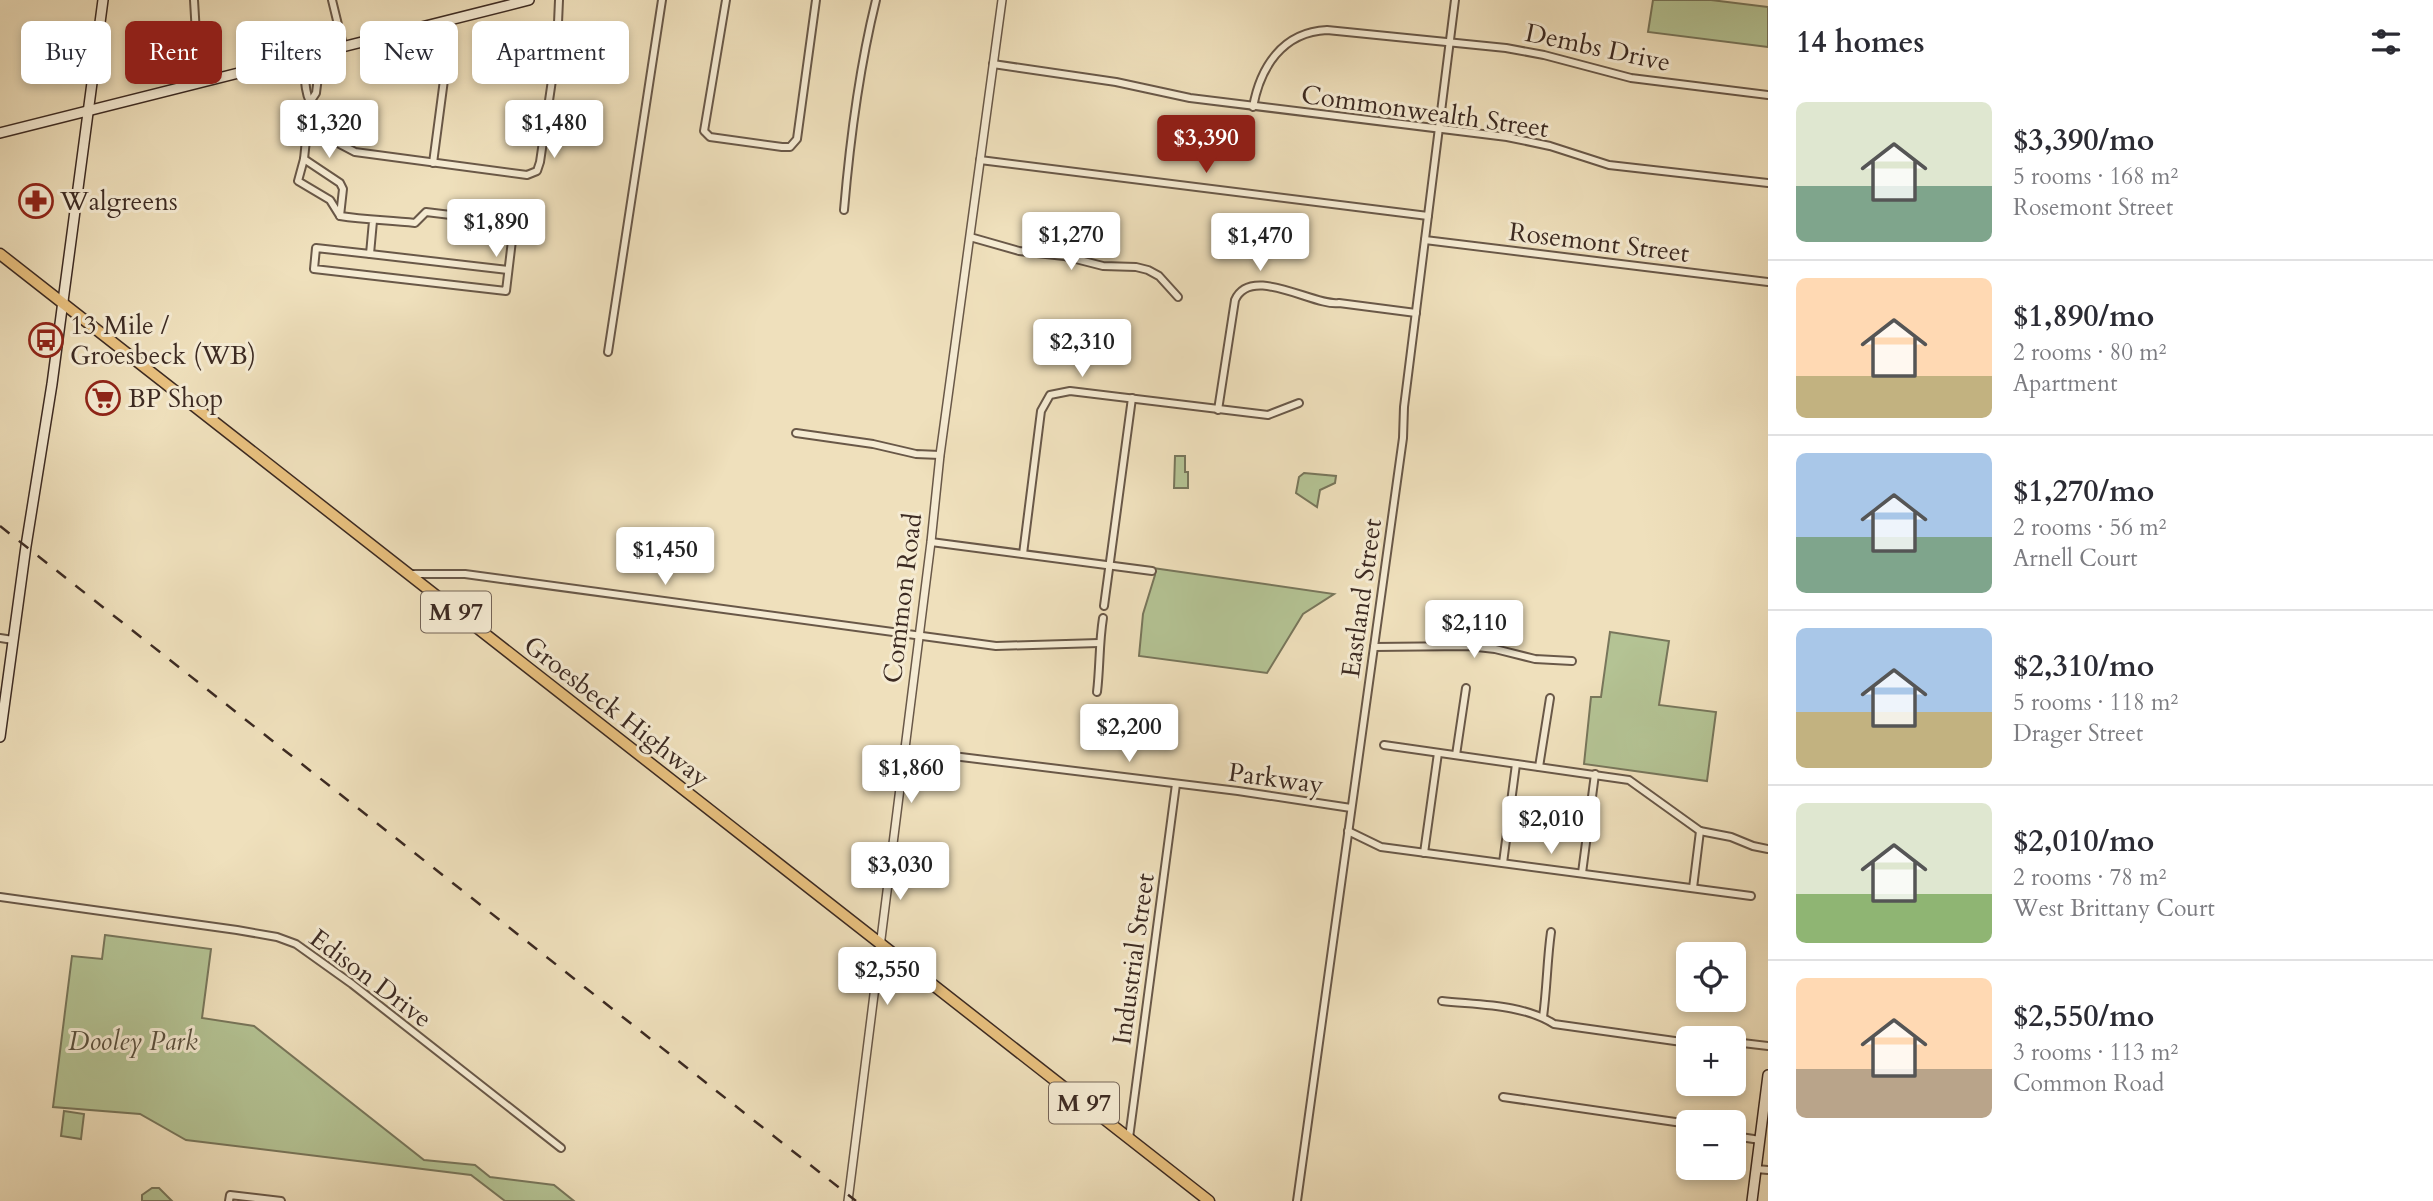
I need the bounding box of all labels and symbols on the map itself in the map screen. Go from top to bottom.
street label: Dembs Drive [1522,15,1674,80]
street label: Commonwealth Street [1299,77,1551,146]
pin: $1,320 [272,100,386,160]
pin: $1,480 [497,100,611,160]
pin: $3,390 [1149,116,1263,175]
pharmacy icon: Walgreens [17,182,55,220]
place label: Walgreens [59,184,178,219]
pin: $1,890 [439,200,553,259]
pin: $1,270 [1014,212,1128,272]
pin: $1,470 [1203,214,1317,273]
street label: Rosemont Street [1507,214,1691,271]
place label: 13 Mile / Groesbeck (WB) [70,308,256,373]
pin: $2,310 [1025,320,1139,379]
bus stop icon: 13 Mile / Groesbeck (WB) [27,321,65,359]
supermarket icon: BP Shop [84,379,122,417]
place label: BP Shop [128,381,223,416]
street label: Common Road [875,511,930,685]
street label: Eastland Street [1333,516,1390,680]
pin: $1,450 [608,528,722,587]
road number: M 97 [421,592,491,632]
pin: $2,110 [1417,600,1531,660]
street label: Groesbeck Highway [517,628,717,795]
pin: $2,200 [1072,704,1186,764]
pin: $1,860 [854,746,968,805]
street label: Parkway [1226,754,1326,803]
pin: $2,010 [1494,796,1608,856]
pin: $3,030 [843,842,957,902]
street label: Industrial Street [1104,871,1163,1047]
street label: Edison Drive [302,921,439,1036]
pin: $2,550 [830,948,944,1007]
park label: Dooley Park [68,1024,198,1059]
road number: M 97 [1049,1083,1119,1124]

